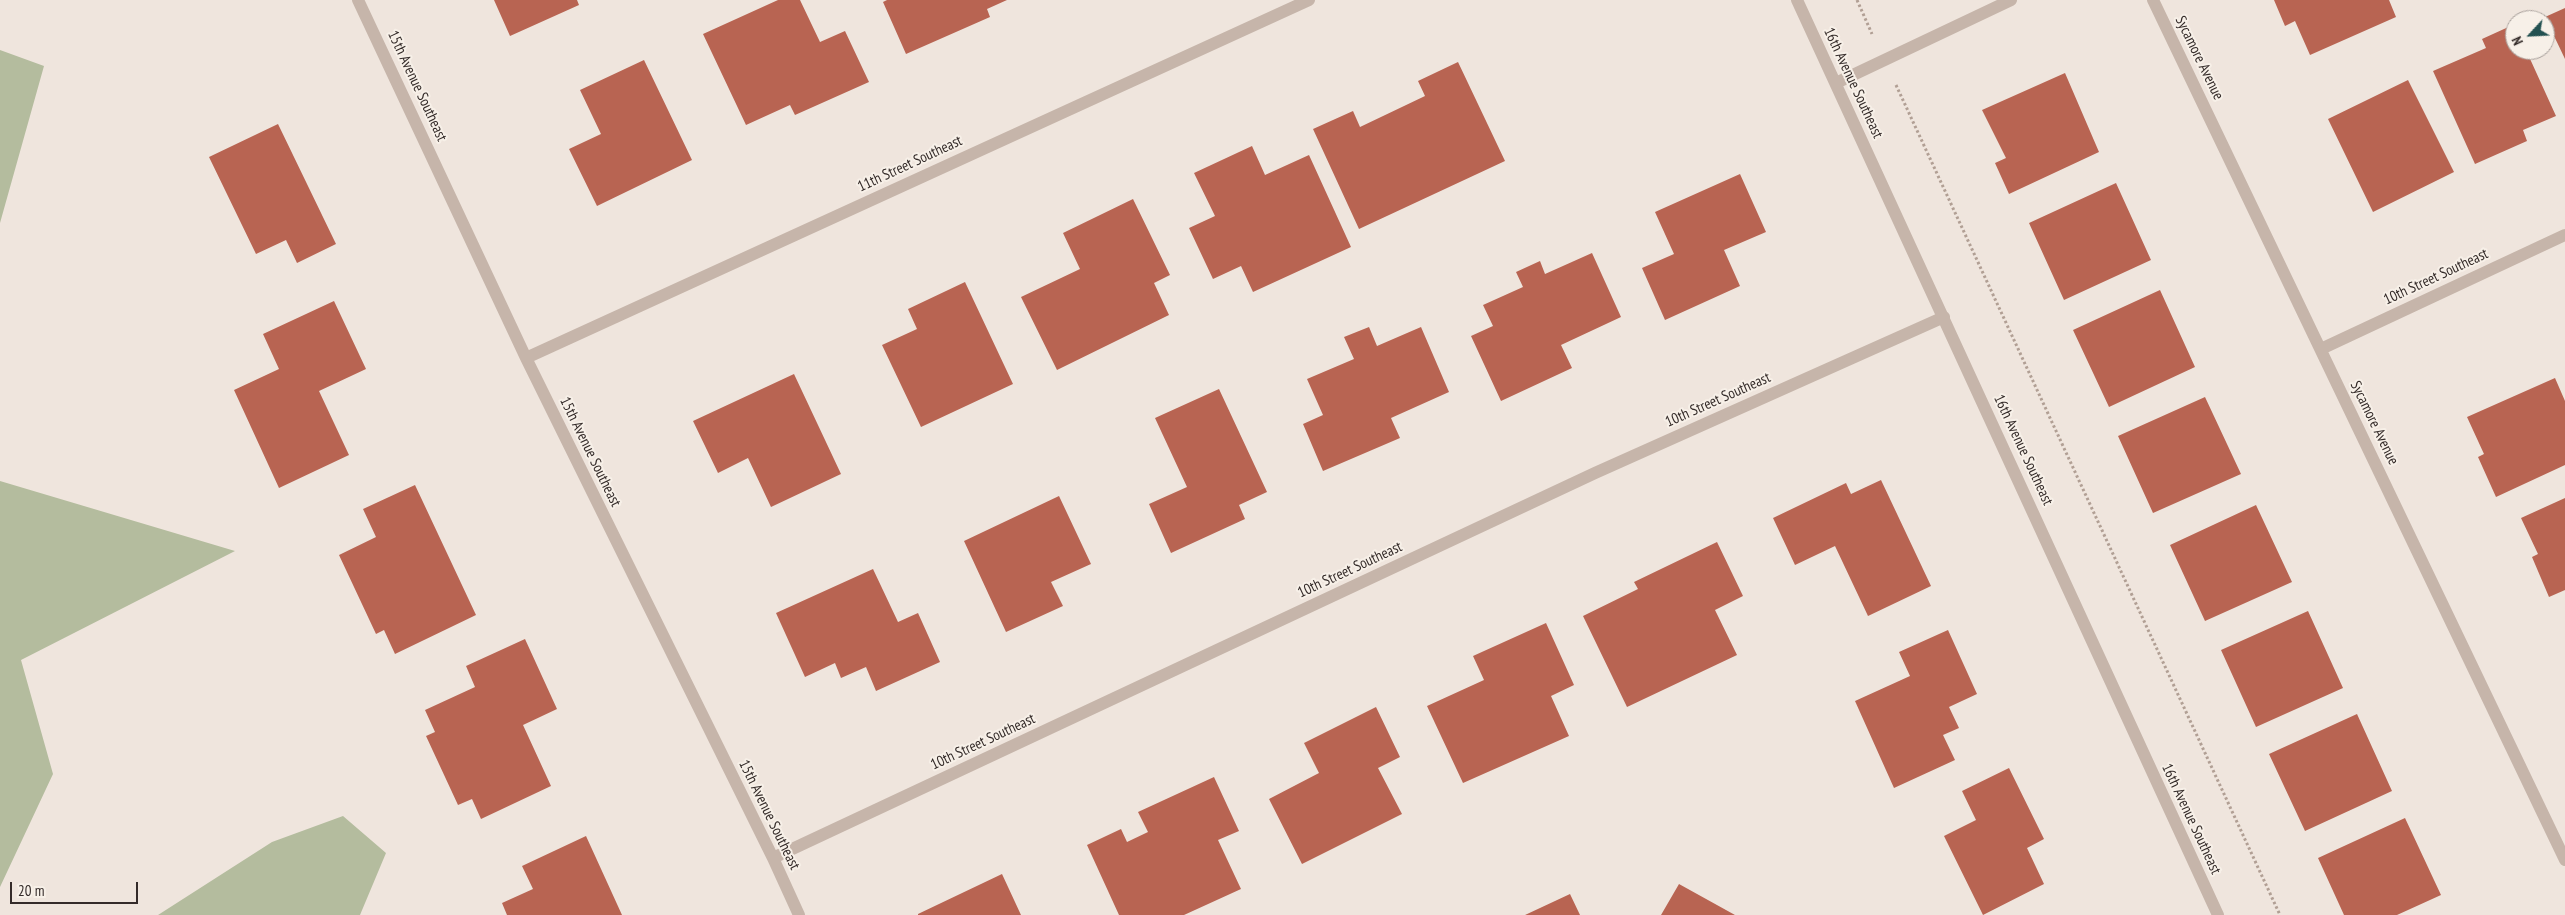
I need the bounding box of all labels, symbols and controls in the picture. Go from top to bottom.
north arrow [2505,10,2555,60]
street label: Sycamore Avenue [2171,13,2227,103]
street label: 16th Avenue Southeast [1819,25,1887,141]
street label: 15th Avenue Southeast [383,28,451,144]
text: N [2508,34,2527,48]
street label: 11th Street Southeast [855,132,965,196]
street label: 10th Street Southeast [2381,245,2491,309]
street label: 10th Street Southeast [1663,369,1773,431]
street label: Sycamore Avenue [2346,378,2402,468]
street label: 16th Avenue Southeast [1989,392,2057,508]
street label: 15th Avenue Southeast [556,394,624,510]
street label: 10th Street Southeast [1295,538,1405,602]
street label: 10th Street Southeast [928,710,1038,774]
street label: 15th Avenue Southeast [735,757,803,873]
street label: 16th Avenue Southeast [2157,761,2225,877]
scale bar [12,872,140,904]
text: 20 m [18,881,44,900]

